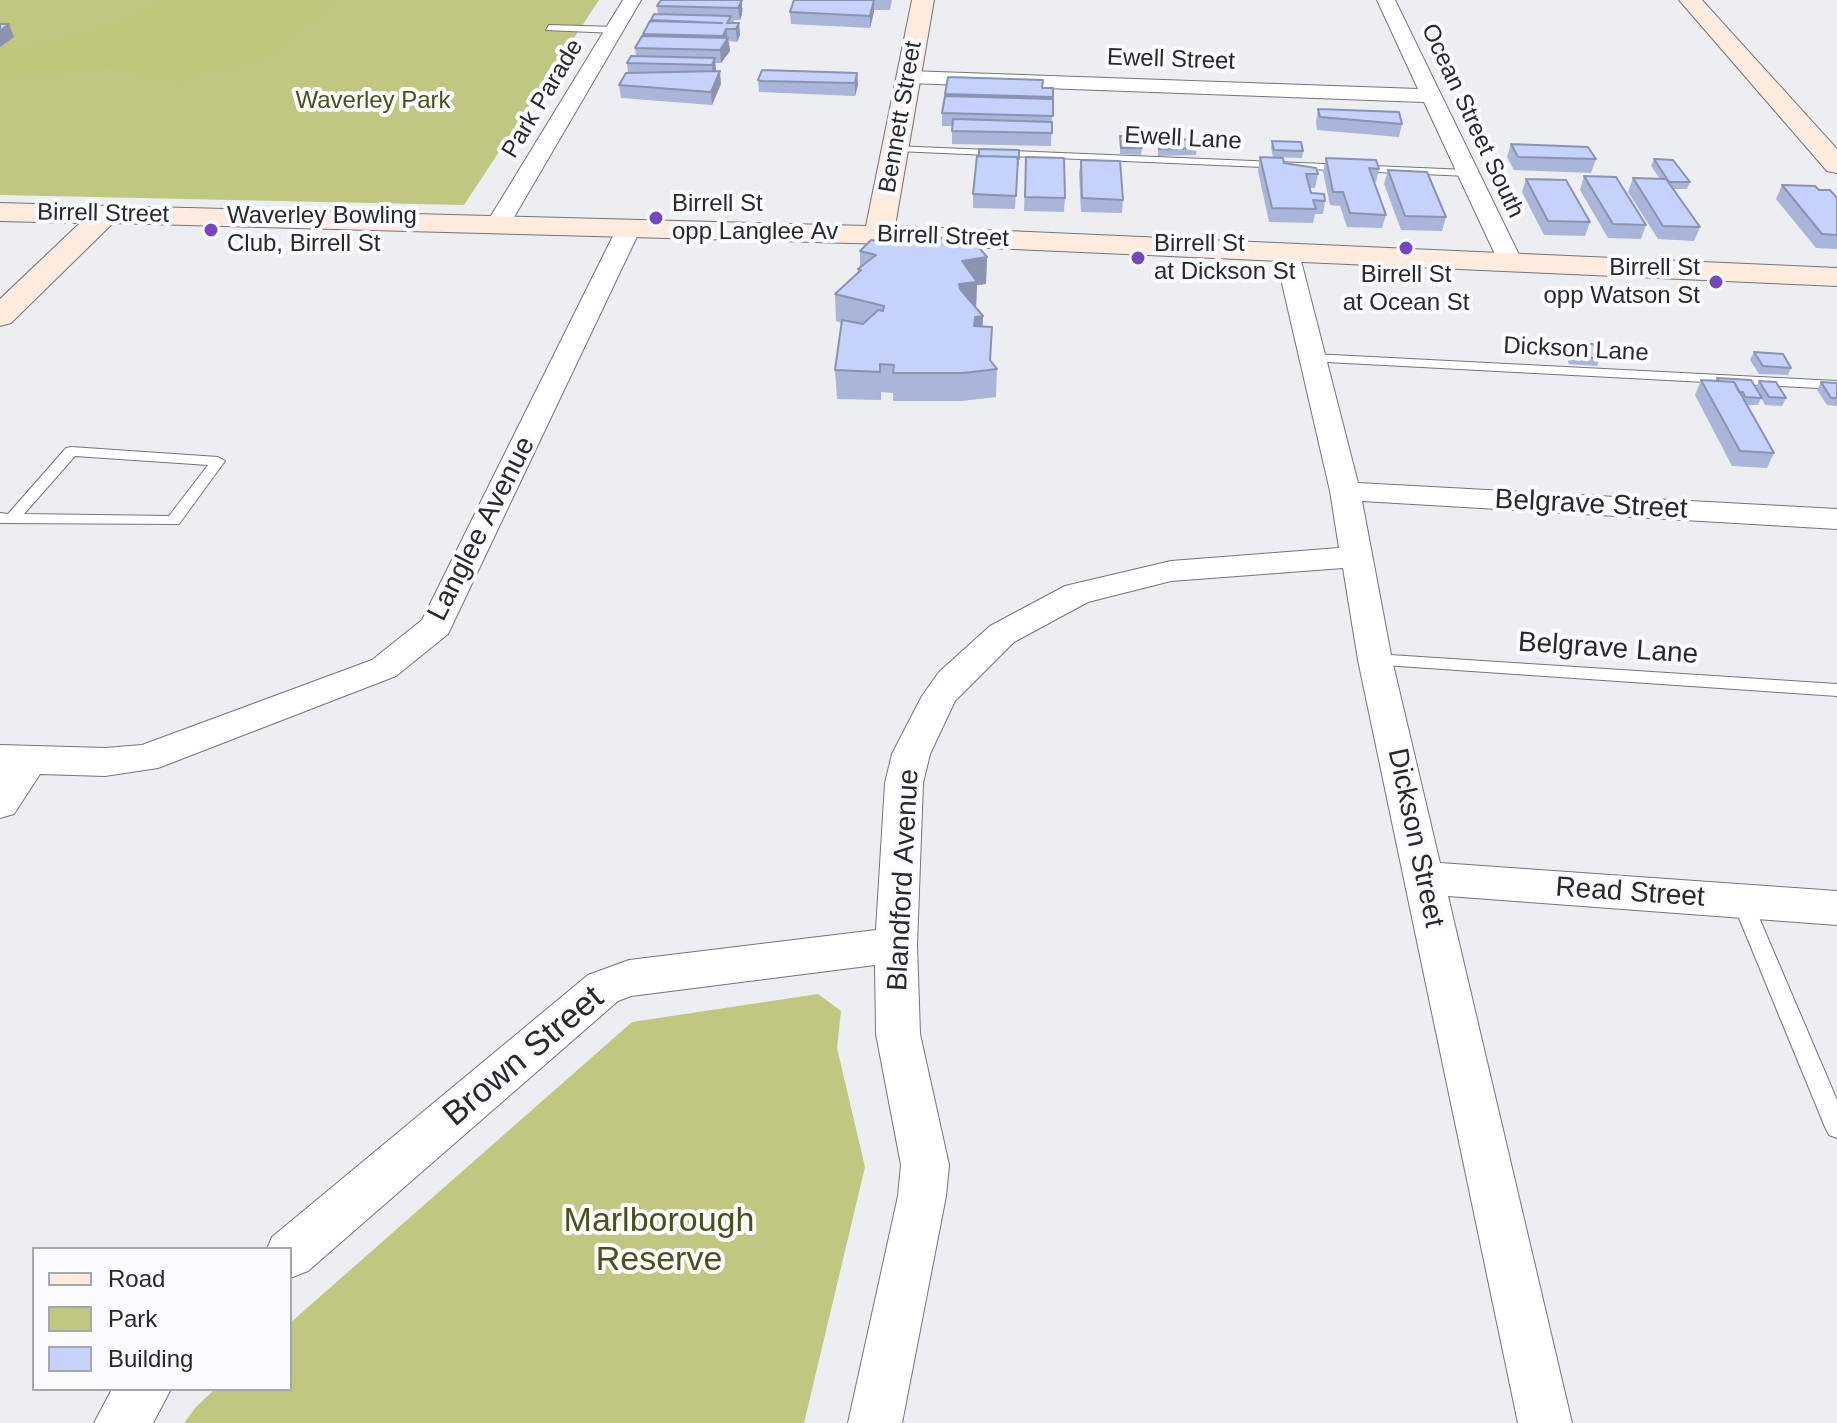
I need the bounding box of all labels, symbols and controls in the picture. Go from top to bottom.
street label: Ocean Street South [1414,19,1530,223]
street label: Park Parade [496,34,590,164]
street label: Bennett Street [873,39,929,195]
street label: Ewell Street [1107,43,1235,77]
park label: Waverley Park [295,87,451,115]
street label: Ewell Lane [1124,122,1242,156]
place label: Birrell St opp Langlee Av [672,190,838,246]
street label: Birrell Street [37,198,169,230]
place label: Waverley Bowling Club, Birrell St [227,202,417,258]
marker: Birrell St opp Langlee Av [647,209,665,227]
street label: Birrell Street [877,220,1009,254]
marker: Waverley Bowling Club, Birrell St [202,221,220,239]
place label: Birrell St at Dickson St [1154,230,1295,286]
marker: Birrell St at Ocean St [1397,239,1415,257]
marker: Birrell St at Dickson St [1129,249,1147,267]
place label: Birrell St opp Watson St [1543,254,1700,310]
place label: Birrell St at Ocean St [1343,261,1469,317]
marker: Birrell St opp Watson St [1707,273,1725,291]
street label: Dickson Lane [1503,332,1649,368]
street label: Langlee Avenue [421,431,543,627]
street label: Belgrave Street [1494,483,1688,527]
street label: Belgrave Lane [1517,626,1699,672]
street label: Dickson Street [1380,745,1450,931]
street label: Blandford Avenue [881,768,927,992]
street label: Read Street [1554,871,1706,915]
street label: Brown Street [436,978,612,1136]
park label: Marlborough Reserve [564,1202,754,1282]
legend [32,1247,292,1391]
text: Road [108,1265,165,1292]
text: Park [108,1305,157,1332]
text: Building [108,1345,193,1372]

